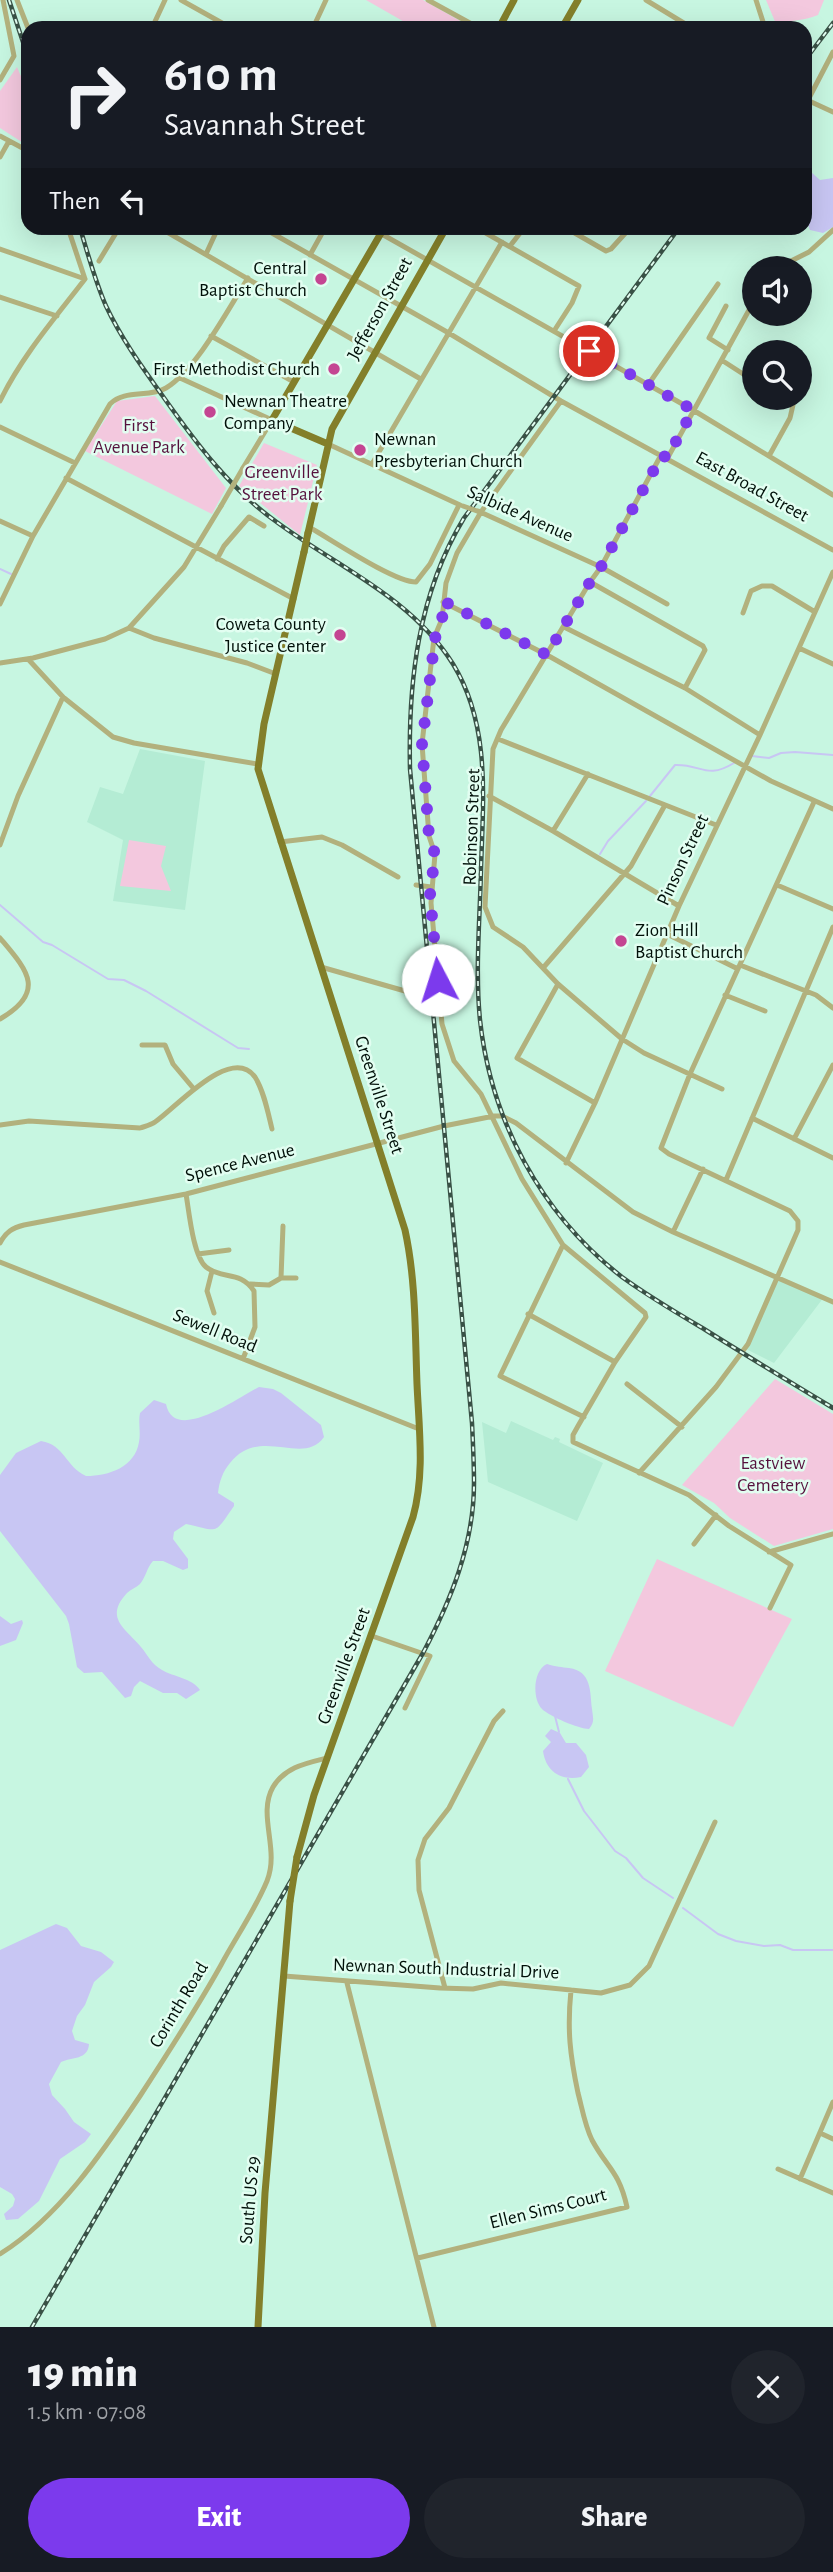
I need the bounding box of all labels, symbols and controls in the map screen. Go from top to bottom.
icon: right [49,49,140,140]
text: 610 m [164,51,278,100]
text: Savannah Street [164,109,365,141]
icon: left [114,182,152,220]
text: Then [49,188,100,214]
street label: Jefferson Street [344,254,416,364]
map controls [742,256,812,410]
button: sound [742,256,812,326]
place label: Central Baptist Church [199,259,307,300]
marker: Central Baptist Church [313,271,329,287]
pin [559,321,619,381]
icon: arrive [570,332,608,370]
button: search [742,340,812,410]
place label: First Methodist Church [153,360,320,379]
marker: First Methodist Church [326,361,342,377]
place label: Newnan Theatre Company [224,392,347,433]
marker: Newnan Theatre Company [202,404,218,420]
park label: First Avenue Park [93,416,185,457]
place label: Newnan Presbyterian Church [374,430,523,471]
marker: Newnan Presbyterian Church [352,442,368,458]
street label: East Broad Street [692,448,812,526]
park label: Greenville Street Park [242,463,323,504]
street label: Salbide Avenue [464,482,576,546]
place label: Coweta County Justice Center [216,615,326,656]
marker: Coweta County Justice Center [332,627,348,643]
street label: Robinson Street [460,768,484,886]
street label: Pinson Street [654,812,712,908]
place label: Zion Hill Baptist Church [635,921,743,962]
marker: Zion Hill Baptist Church [613,933,629,949]
position arrow [401,943,475,1017]
street label: Greenville Street [351,1034,407,1156]
street label: Spence Avenue [183,1140,297,1186]
street label: Sewell Road [170,1306,260,1357]
park label: Eastview Cemetery [737,1454,809,1495]
street label: Greenville Street [314,1605,374,1727]
street label: Newnan South Industrial Drive [333,1956,559,1982]
street label: Corinth Road [146,1959,212,2051]
street label: South US 29 [237,2155,263,2245]
street label: Ellen Sims Court [488,2185,608,2233]
button: close [731,2350,805,2424]
text: 19 min [28,2352,138,2394]
text: 1.5 km · 07:08 [28,2401,146,2424]
button: Exit [28,2478,410,2558]
button: Share [424,2478,805,2558]

